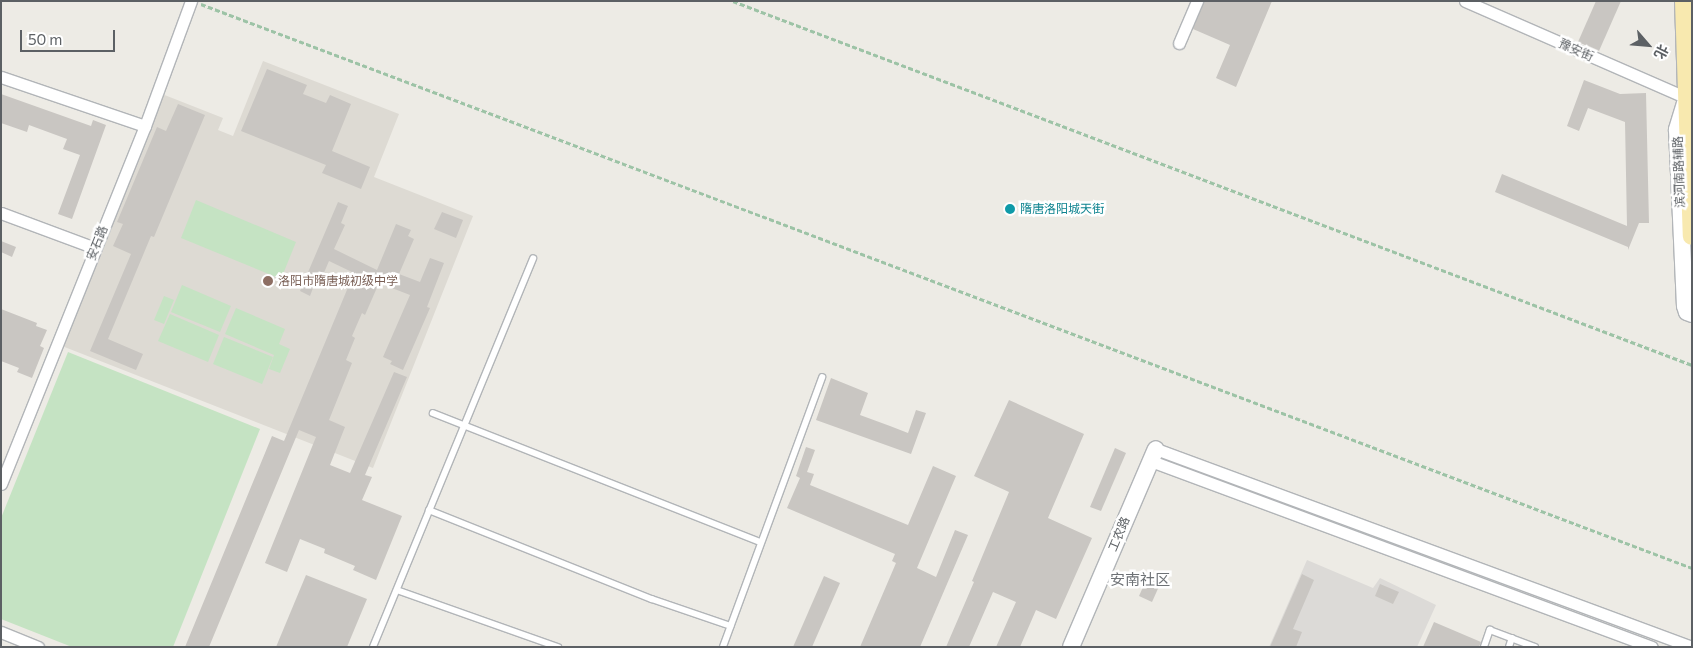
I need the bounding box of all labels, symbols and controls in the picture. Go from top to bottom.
scale bar [22,20,118,52]
north arrow [1623,20,1673,70]
text: 50 m [28,30,62,48]
street label: 豫安街 [1557,36,1595,64]
text: 北 [1651,42,1673,62]
street label: 滨河南路辅路 [1671,136,1687,208]
place label: 隋唐洛阳城天街 [1020,202,1104,216]
marker: 隋唐洛阳城天街 [1004,203,1016,215]
street label: 安石路 [84,224,110,262]
place label: 洛阳市隋唐城初级中学 [278,274,398,288]
marker: 洛阳市隋唐城初级中学 [262,275,274,287]
street label: 工农路 [1105,515,1133,553]
district label: 安南社区 [1110,571,1170,589]

